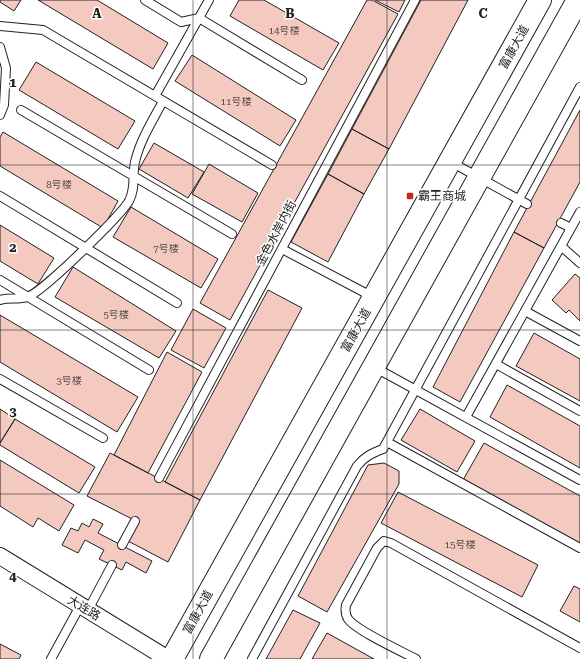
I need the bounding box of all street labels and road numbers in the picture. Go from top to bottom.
street label: 富康大道 [496,23,532,71]
street label: 金色水岸内街 [253,198,299,268]
street label: 富康大道 [338,306,374,354]
street label: 富康大道 [180,588,216,636]
street label: 大连路 [65,593,103,623]

